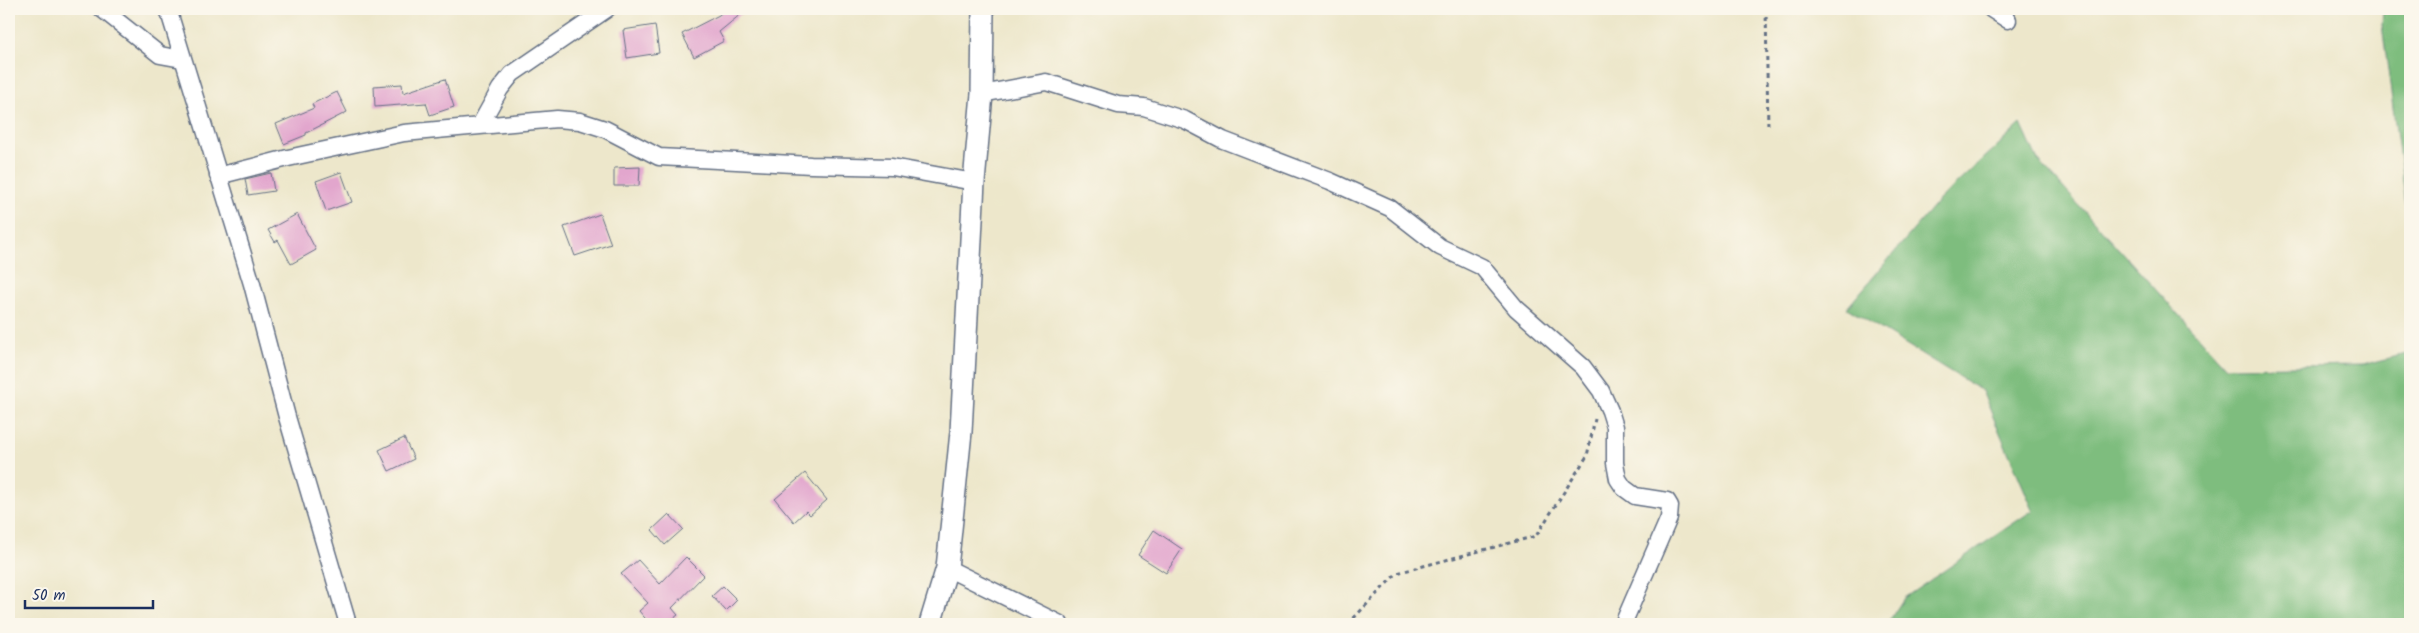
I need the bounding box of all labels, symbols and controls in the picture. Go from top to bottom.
scale bar [25,578,152,610]
text: 50 m [32,584,66,608]

